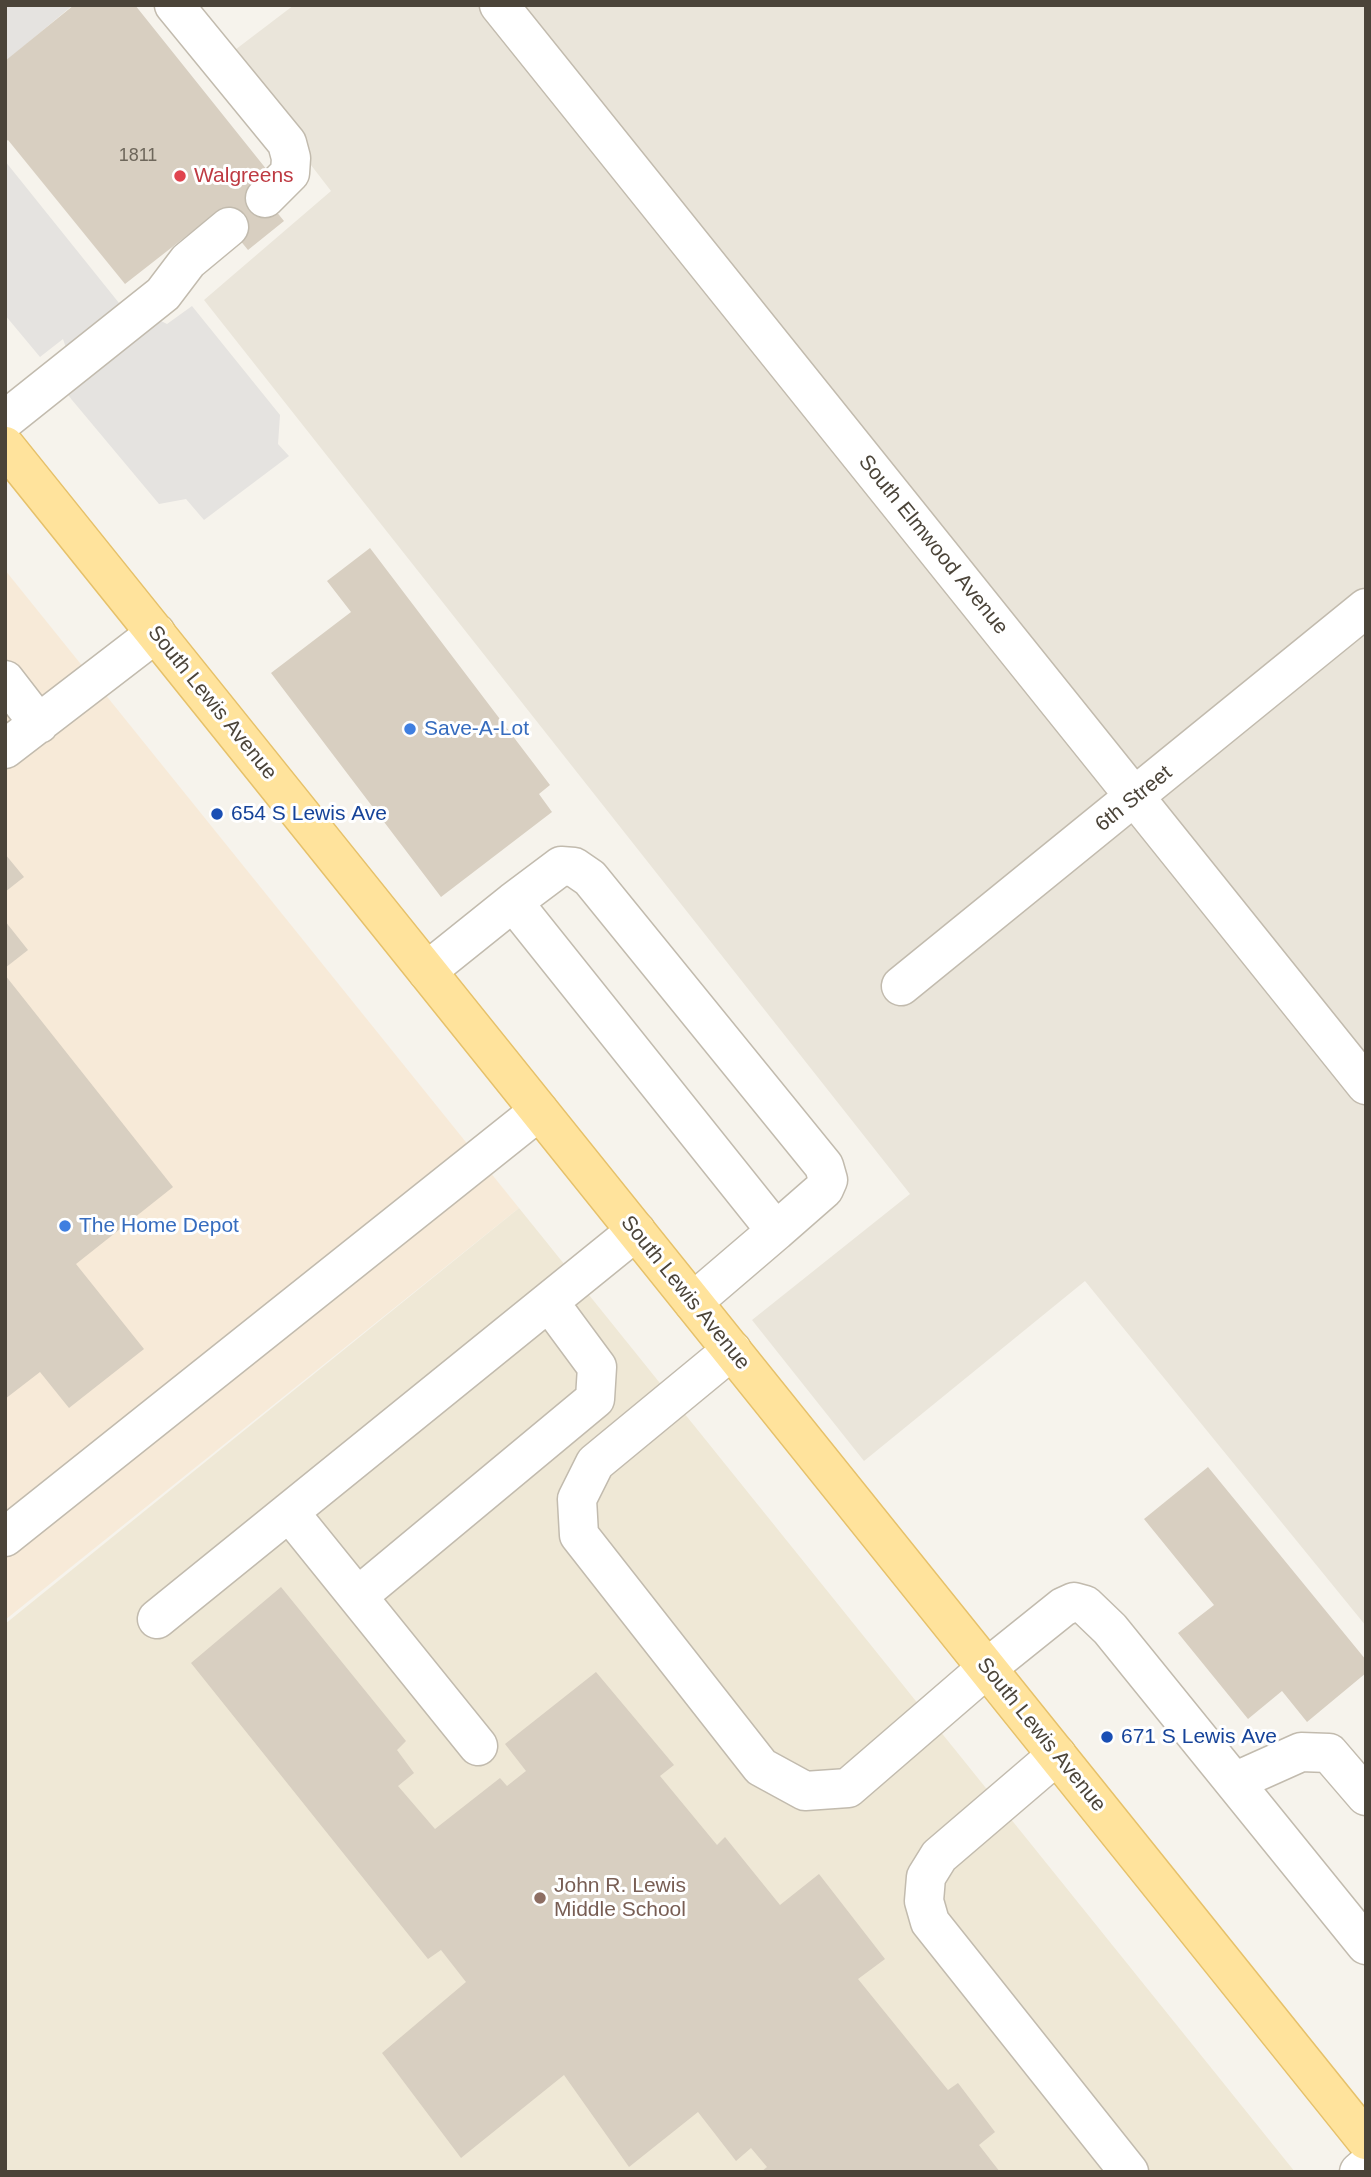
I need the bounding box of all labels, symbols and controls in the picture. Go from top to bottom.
house number: 1811 [119,145,157,167]
place label: Walgreens [194,163,294,189]
marker: Walgreens [172,168,188,184]
street label: South Elmwood Avenue [853,450,1013,640]
street label: South Lewis Avenue [142,621,282,785]
place label: Save-A-Lot [424,716,529,742]
marker: Save-A-Lot [402,721,418,737]
street label: 6th Street [1091,761,1177,837]
place label: 654 S Lewis Ave [231,801,387,827]
marker: 654 S Lewis Ave [209,806,225,822]
street label: South Lewis Avenue [615,1211,755,1375]
place label: The Home Depot [79,1213,239,1239]
marker: The Home Depot [57,1218,73,1234]
street label: South Lewis Avenue [971,1653,1111,1817]
place label: 671 S Lewis Ave [1121,1724,1277,1750]
marker: 671 S Lewis Ave [1099,1729,1115,1745]
place label: John R. Lewis Middle School [554,1873,686,1923]
marker: John R. Lewis Middle School [532,1890,548,1906]

